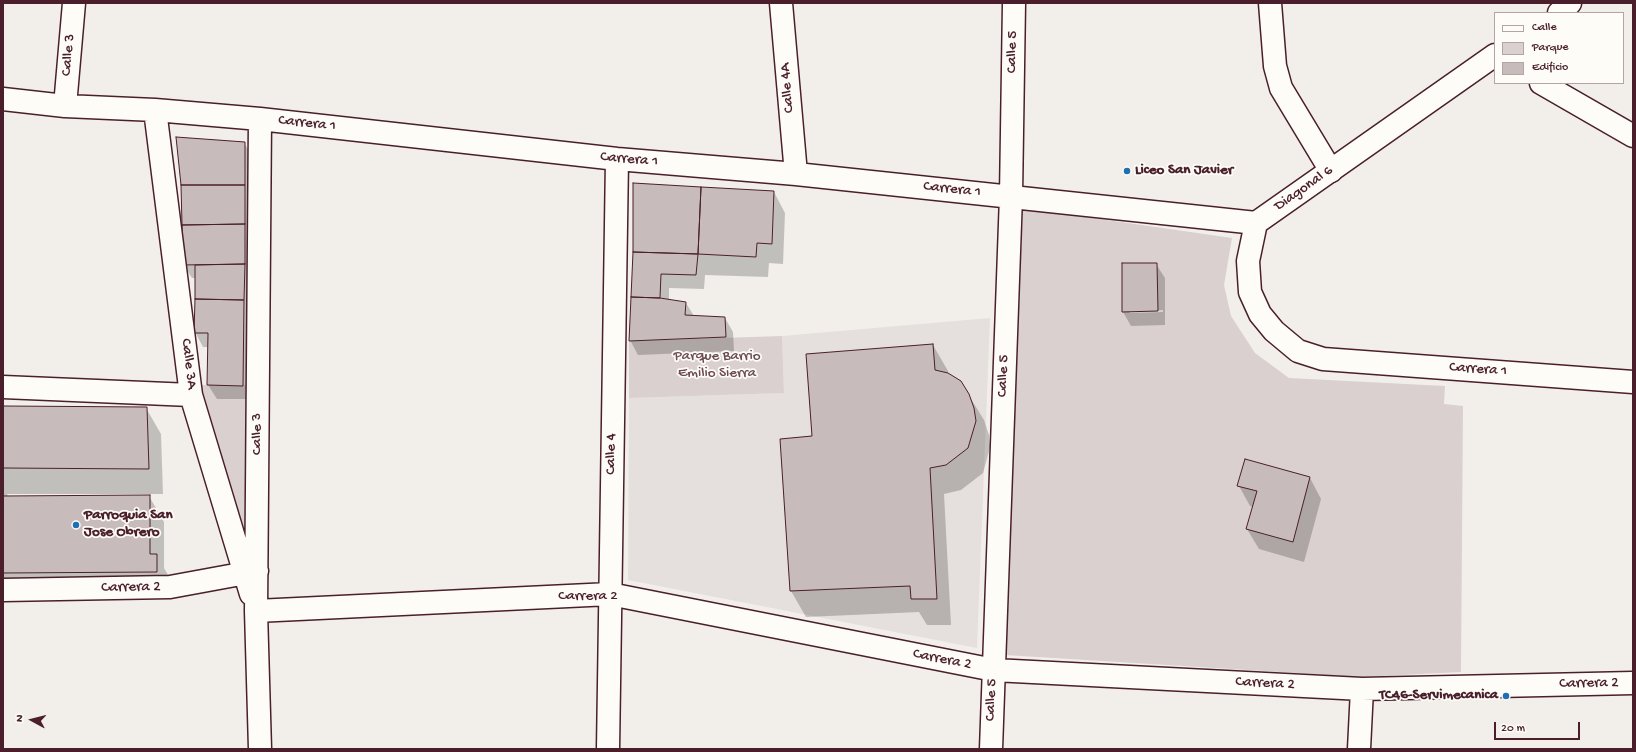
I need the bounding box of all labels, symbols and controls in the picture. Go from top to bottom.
legend [1494,12,1624,84]
text: Calle [1532,21,1557,35]
street label: Calle 5 [1004,31,1022,73]
street label: Calle 3 [58,33,80,77]
text: Parque [1532,41,1569,55]
text: Edificio [1532,61,1568,75]
street label: Calle 4A [777,62,799,114]
street label: Carrera 1 [277,112,337,136]
street label: Carrera 1 [599,149,659,171]
place label: Liceo San Javier [1135,162,1233,180]
street label: Diagonal 6 [1271,162,1337,216]
marker: Liceo San Javier [1122,166,1132,176]
street label: Carrera 1 [922,178,982,202]
street label: Calle 3A [176,338,200,390]
park label: Parque Barrio Emilio Sierra [674,348,760,383]
street label: Calle 5 [994,355,1014,397]
street label: Carrera 1 [1448,359,1508,381]
street label: Calle 3 [249,413,267,455]
street label: Calle 4 [603,433,621,475]
place label: Parroquia San Jose Obrero [84,507,173,542]
marker: Parroquia San Jose Obrero [71,520,81,530]
street label: Carrera 2 [101,578,161,598]
street label: Carrera 2 [558,588,618,606]
street label: Carrera 2 [911,646,973,674]
street label: Carrera 2 [1235,673,1295,695]
street label: Carrera 2 [1559,674,1619,694]
street label: Calle 5 [982,679,1002,721]
place label: TC46-Servimecanica [1379,687,1498,705]
marker: TC46-Servimecanica [1501,691,1511,701]
north arrow [12,700,52,740]
text: N [14,714,26,723]
scale bar [1496,714,1582,740]
text: 20 m [1501,722,1525,736]

